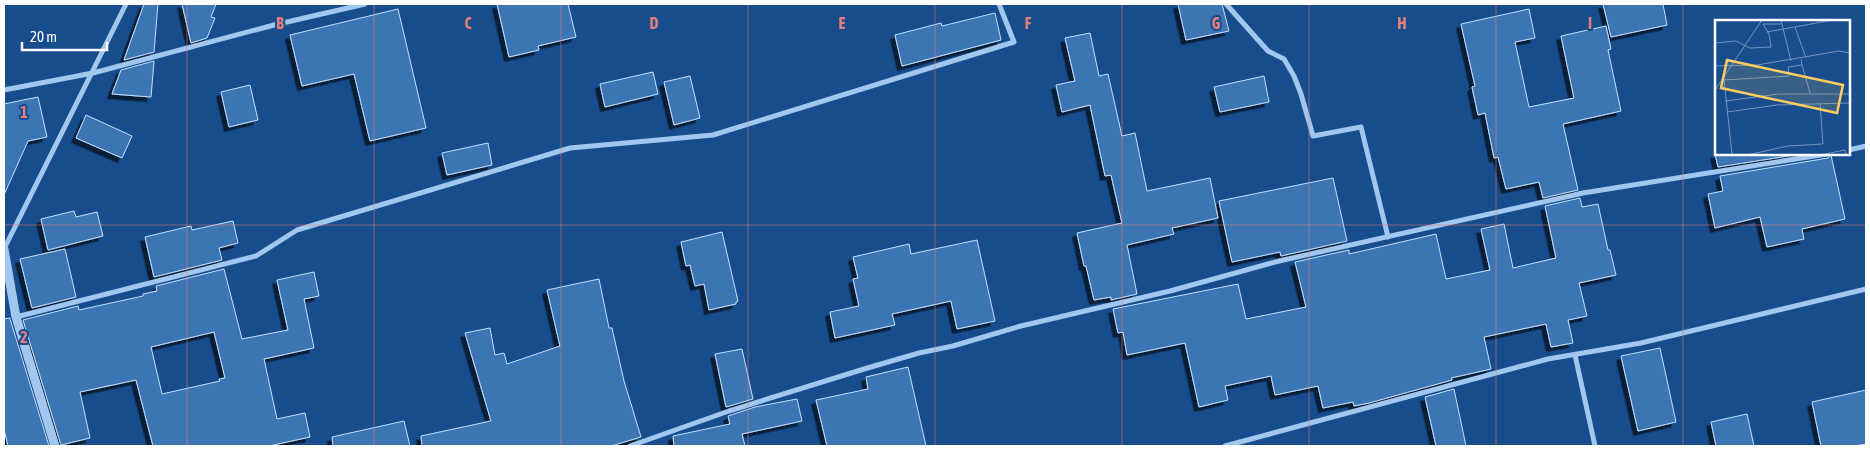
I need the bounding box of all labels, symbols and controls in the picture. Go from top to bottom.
text: B [276,14,284,32]
text: C [464,14,472,32]
text: D [650,14,659,32]
text: E [839,14,846,32]
text: F [1025,14,1032,32]
text: G [1212,14,1221,32]
text: H [1397,14,1407,32]
text: I [1588,14,1592,32]
scale bar [22,20,108,52]
inset map [1715,20,1850,155]
text: 20 m [30,28,57,45]
text: 1 [20,103,28,121]
text: 2 [20,328,28,346]

